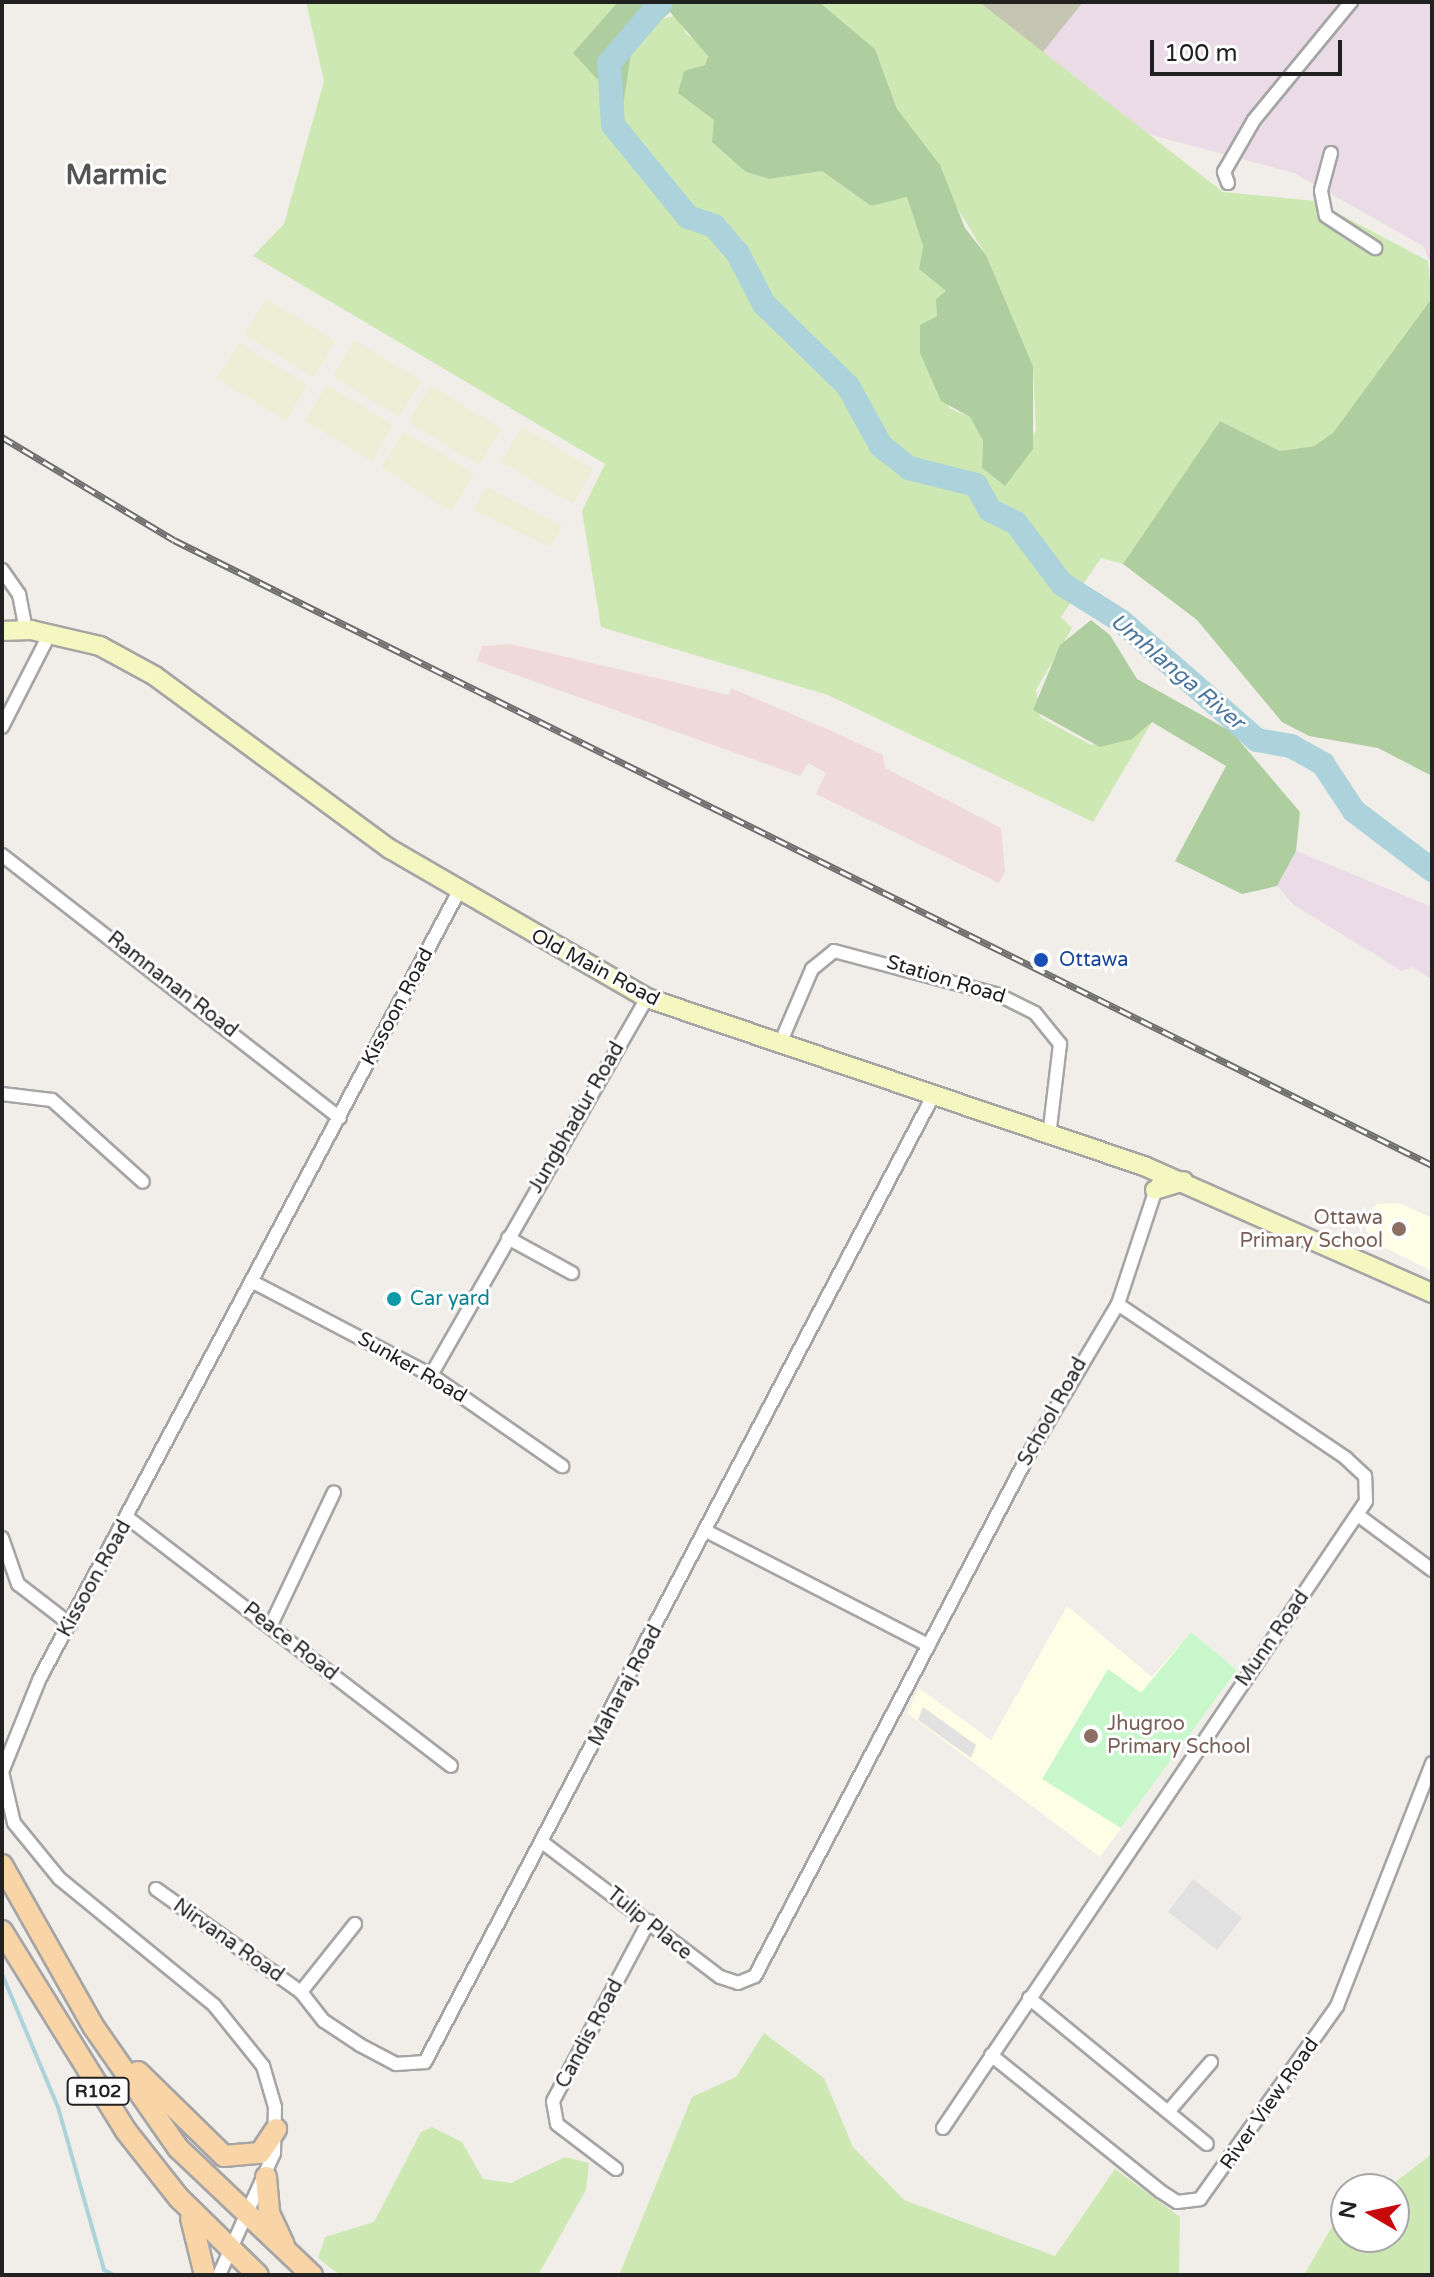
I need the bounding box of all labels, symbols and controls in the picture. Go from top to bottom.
scale bar [1154,24,1346,74]
text: 100 m [1164,39,1238,68]
district label: Marmic [65,158,167,192]
water label: Umhlanga River [1105,608,1249,736]
street label: Old Main Road [527,924,663,1012]
street label: Ramnanan Road [102,927,242,1043]
street label: Kissoon Road [357,944,439,1070]
place label: Ottawa [1059,948,1129,972]
marker: Ottawa [1030,949,1052,971]
street label: Station Road [884,951,1008,1009]
street label: Jungbhadur Road [524,1038,630,1198]
place label: Ottawa Primary School [1239,1206,1383,1253]
marker: Ottawa Primary School [1390,1220,1408,1238]
place label: Car yard [410,1287,490,1311]
marker: Car yard [385,1290,403,1308]
street label: Sunker Road [353,1327,471,1409]
street label: School Road [1013,1354,1093,1470]
street label: Kissoon Road [53,1517,137,1641]
street label: Munn Road [1231,1587,1315,1691]
street label: Peace Road [238,1598,342,1686]
street label: Maharaj Road [584,1621,668,1751]
place label: Jhugroo Primary School [1107,1712,1251,1759]
marker: Jhugroo Primary School [1082,1727,1100,1745]
street label: Tulip Place [602,1882,696,1966]
street label: Nirvana Road [168,1894,288,1988]
street label: Candis Road [551,1975,629,2093]
street label: River View Road [1216,2034,1324,2174]
road number: R102 [66,2077,130,2105]
north arrow [1330,2173,1410,2253]
text: N [1334,2199,1362,2220]

